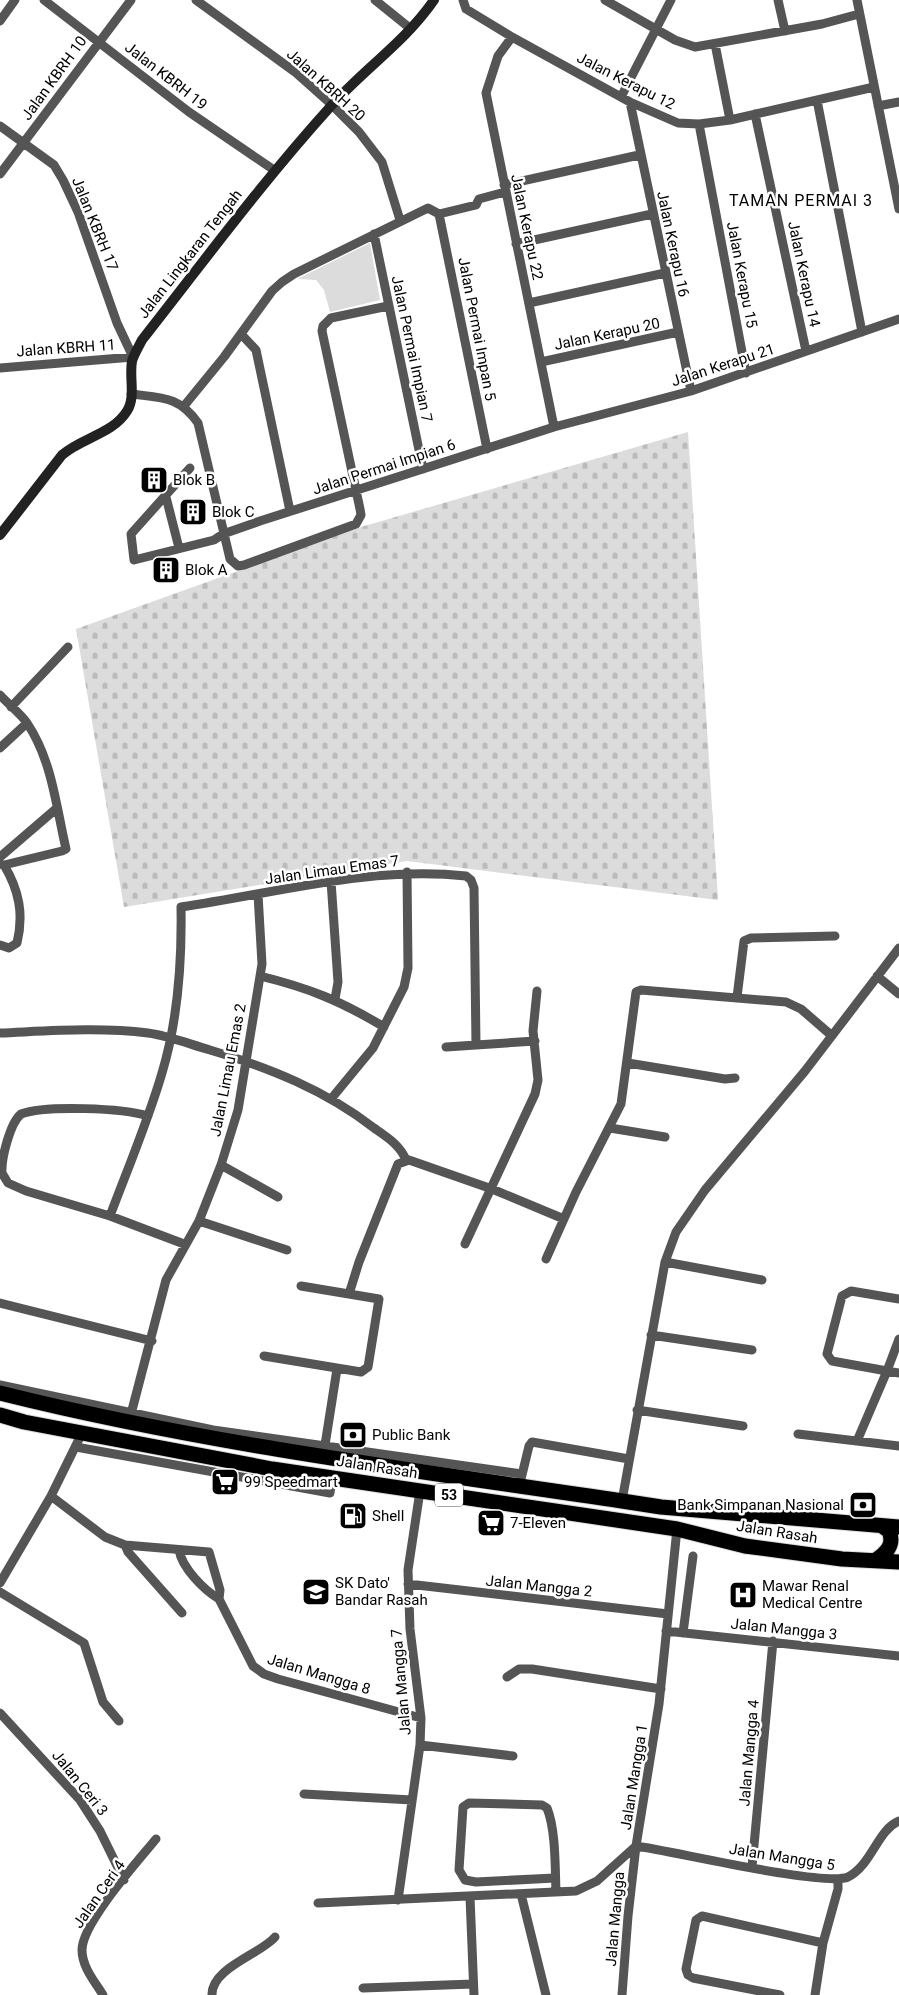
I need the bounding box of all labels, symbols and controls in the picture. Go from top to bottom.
street label: Jalan KBRH 10 [17,32,91,124]
street label: Jalan KBRH 19 [121,38,211,114]
street label: Jalan KBRH 20 [283,45,369,125]
street label: Jalan Kerapu 12 [574,49,678,113]
street label: Jalan Kerapu 22 [507,172,547,282]
street label: Jalan KBRH 17 [68,174,122,274]
street label: Jalan Lingkaran Tengah [134,186,246,322]
street label: Jalan Kerapu 16 [653,189,693,299]
district label: TAMAN PERMAI 3 [729,191,873,210]
street label: Jalan Kerapu 14 [784,219,824,329]
street label: Jalan Kerapu 15 [723,220,761,330]
street label: Jalan Permai Impan 5 [454,256,500,402]
street label: Jalan Permai Impian 7 [388,274,436,424]
street label: Jalan Kerapu 20 [552,314,662,354]
street label: Jalan KBRH 11 [16,336,116,360]
street label: Jalan Kerapu 21 [669,340,777,390]
street label: Jalan Permai Impian 6 [310,435,458,499]
building icon: Blok B [139,465,169,495]
place label: Blok B [173,471,215,489]
building icon: Blok C [178,497,208,527]
place label: Blok C [212,503,255,521]
building icon: Blok A [151,555,181,585]
place label: Blok A [185,561,228,579]
street label: Jalan Limau Emas 7 [264,852,400,888]
street label: Jalan Limau Emas 2 [206,1002,250,1138]
bank icon: Public Bank [338,1420,368,1450]
place label: Public Bank [372,1426,451,1444]
street label: Jalan Rasah [335,1452,419,1482]
supermarket icon: 99 Speedmart [210,1467,240,1497]
place label: 99 Speedmart [244,1473,338,1491]
road number: 53 [435,1484,463,1506]
bank icon: Bank Simpanan Nasional [848,1490,878,1520]
place label: Bank Simpanan Nasional [677,1496,844,1514]
fuel station icon: Shell [338,1501,368,1531]
place label: Shell [372,1507,404,1525]
supermarket icon: 7-Eleven [476,1508,506,1538]
place label: 7-Eleven [510,1514,566,1532]
street label: Jalan Rasah [735,1517,819,1547]
street label: Jalan Mangga 2 [485,1571,593,1601]
place label: SK Dato' Bandar Rasah [335,1574,428,1609]
school or university icon: SK Dato' Bandar Rasah [301,1577,331,1607]
place label: Mawar Renal Medical Centre [762,1577,862,1612]
hospital icon: Mawar Renal Medical Centre [728,1580,758,1610]
street label: Jalan Mangga 3 [730,1614,838,1644]
street label: Jalan Mangga 7 [387,1628,415,1736]
street label: Jalan Mangga 8 [265,1650,373,1698]
street label: Jalan Mangga 4 [735,1698,763,1807]
street label: Jalan Mangga 1 [617,1723,651,1831]
street label: Jalan Ceri 3 [48,1747,112,1819]
street label: Jalan Mangga 5 [728,1840,836,1874]
street label: Jalan Ceri 4 [69,1856,129,1931]
street label: Jalan Mangga [602,1871,628,1967]

